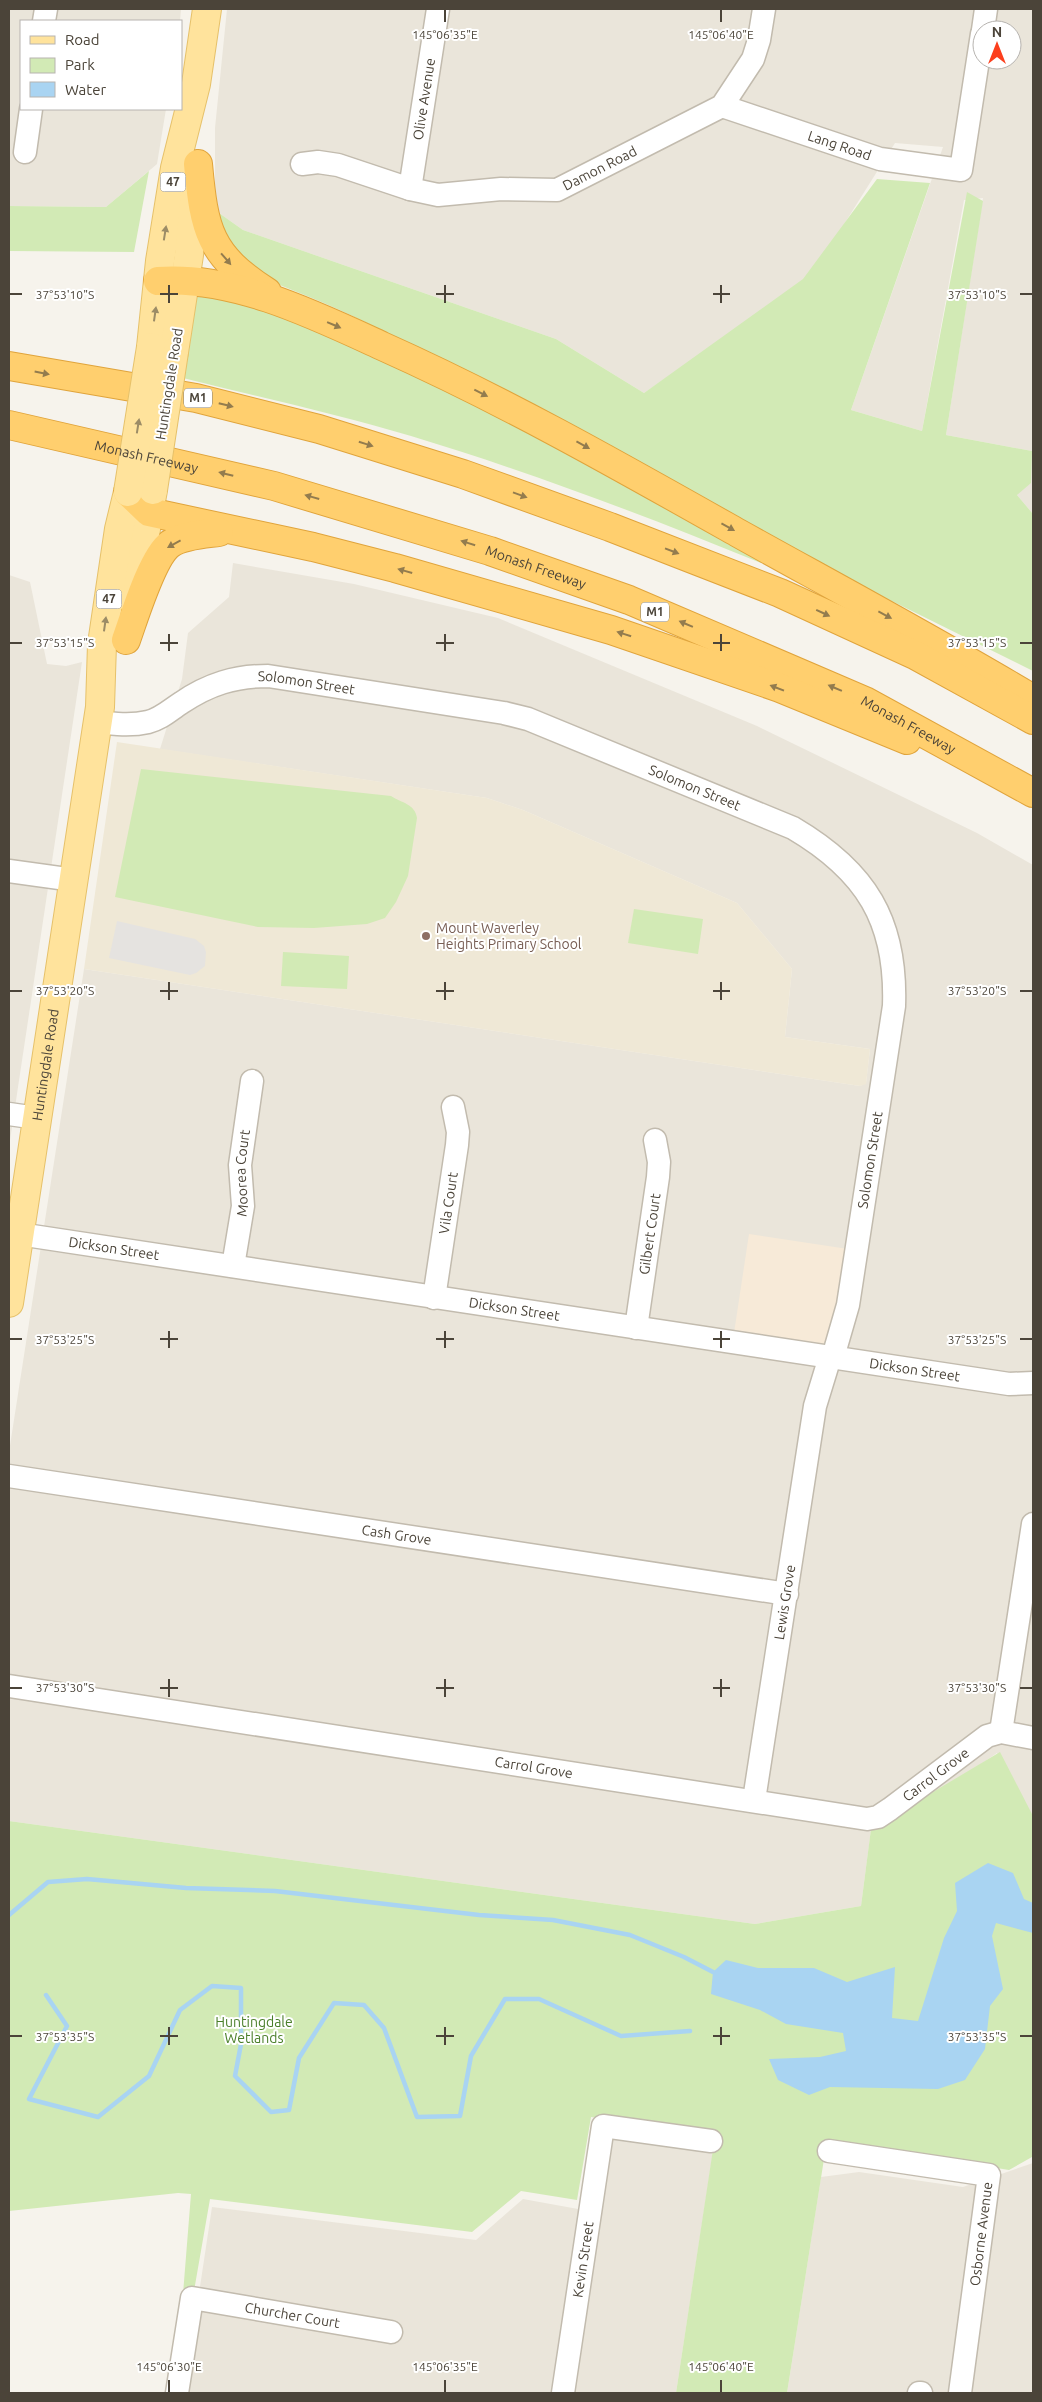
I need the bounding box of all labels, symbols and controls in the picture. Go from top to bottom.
legend [20,20,182,110]
north arrow [972,20,1022,70]
text: N [992,24,1002,40]
text: 145°06'35"E [412,28,478,41]
text: 145°06'40"E [688,28,754,41]
text: Road [65,31,100,48]
text: Park [65,56,95,73]
street label: Olive Avenue [410,57,438,141]
text: Water [65,81,106,98]
street label: Lang Road [806,127,873,164]
street label: Damon Road [560,143,639,194]
road number: 47 [160,172,186,192]
one-way arrow [161,224,169,240]
one-way arrow [220,253,231,266]
text: 37°53'10"S [36,288,94,301]
text: 37°53'10"S [948,288,1006,301]
one-way arrow [151,306,159,322]
one-way arrow [327,321,341,329]
street label: Huntingdale Road [152,327,186,441]
one-way arrow [34,369,50,377]
road number: M1 [184,388,212,408]
one-way arrow [474,389,488,397]
one-way arrow [219,402,234,410]
one-way arrow [135,418,143,434]
street label: Monash Freeway [93,437,200,476]
one-way arrow [358,440,373,448]
one-way arrow [576,441,590,449]
one-way arrow [219,470,234,478]
one-way arrow [513,491,528,499]
one-way arrow [305,492,320,500]
one-way arrow [721,522,734,531]
one-way arrow [460,539,475,547]
one-way arrow [167,540,182,548]
street label: Monash Freeway [483,542,588,592]
one-way arrow [665,547,680,555]
one-way arrow [398,566,413,574]
road number: 47 [96,590,122,608]
road number: M1 [641,602,669,622]
one-way arrow [816,609,830,617]
one-way arrow [878,610,891,619]
one-way arrow [102,615,110,631]
one-way arrow [679,620,693,628]
one-way arrow [616,630,631,638]
text: 37°53'15"S [36,636,94,649]
text: 37°53'15"S [948,636,1006,649]
street label: Solomon Street [257,668,357,698]
one-way arrow [770,683,785,691]
one-way arrow [828,683,842,691]
street label: Monash Freeway [858,692,959,757]
street label: Solomon Street [646,762,744,814]
place label: Mount Waverley Heights Primary School [436,920,582,952]
marker: Mount Waverley Heights Primary School [420,930,432,942]
text: 37°53'20"S [36,984,94,997]
text: 37°53'20"S [948,984,1006,997]
street label: Huntingdale Road [29,1008,62,1122]
street label: Solomon Street [854,1110,886,1210]
street label: Moorea Court [232,1128,253,1218]
street label: Vila Court [436,1171,461,1235]
street label: Gilbert Court [636,1192,664,1276]
street label: Dickson Street [67,1234,161,1263]
street label: Dickson Street [468,1294,561,1324]
text: 37°53'25"S [36,1333,94,1346]
text: 37°53'25"S [948,1333,1006,1346]
street label: Dickson Street [868,1355,962,1385]
street label: Cash Grove [361,1522,433,1548]
street label: Lewis Grove [771,1564,798,1641]
text: 37°53'30"S [36,1681,94,1694]
text: 37°53'30"S [948,1681,1006,1694]
street label: Carrol Grove [899,1745,972,1805]
street label: Carrol Grove [494,1753,574,1781]
park label: Huntingdale Wetlands [215,2014,293,2046]
text: 37°53'35"S [36,2030,94,2043]
text: 37°53'35"S [948,2030,1006,2043]
street label: Osborne Avenue [967,2181,995,2287]
street label: Kevin Street [569,2220,597,2299]
street label: Churcher Court [244,2299,342,2331]
text: 145°06'30"E [136,2360,202,2373]
text: 145°06'35"E [412,2360,478,2373]
text: 145°06'40"E [688,2360,754,2373]

